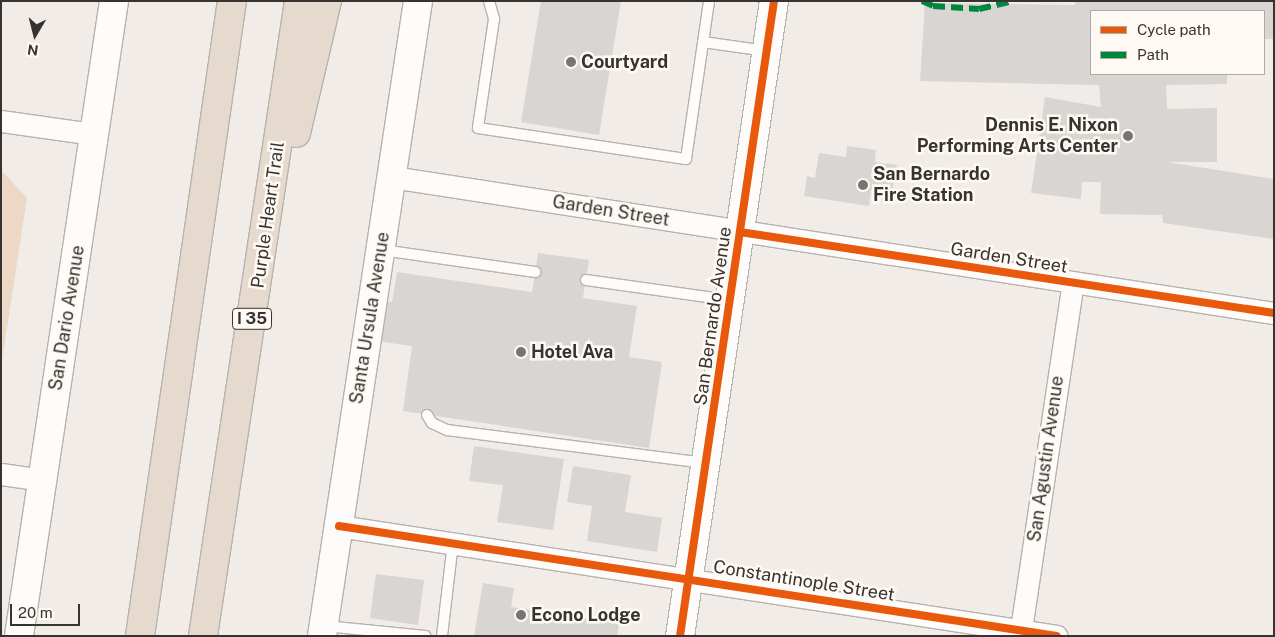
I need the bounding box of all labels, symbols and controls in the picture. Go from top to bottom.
north arrow [10,10,60,60]
legend [1090,10,1265,75]
text: Cycle path [1137,21,1211,38]
text: N [26,41,39,59]
text: Path [1137,46,1169,63]
place label: Courtyard [581,51,668,73]
marker: Courtyard [565,56,577,68]
place label: Dennis E. Nixon Performing Arts Center [917,115,1118,158]
marker: Dennis E. Nixon Performing Arts Center [1122,130,1134,142]
street label: Purple Heart Trail [247,140,289,290]
place label: San Bernardo Fire Station [873,164,990,206]
marker: San Bernardo Fire Station [857,179,869,191]
street label: Garden Street [551,191,671,231]
street label: San Bernardo Avenue [690,225,736,407]
street label: Santa Ursula Avenue [346,230,394,406]
street label: Garden Street [949,238,1069,278]
street label: San Dario Avenue [45,244,89,392]
road number: I 35 [232,306,272,332]
place label: Hotel Ava [531,341,613,363]
marker: Hotel Ava [515,346,527,358]
street label: San Agustin Avenue [1024,374,1068,544]
street label: Constantinople Street [712,556,896,606]
scale bar [12,594,82,626]
text: 20 m [18,604,53,621]
place label: Econo Lodge [531,604,641,626]
marker: Econo Lodge [515,609,527,621]

